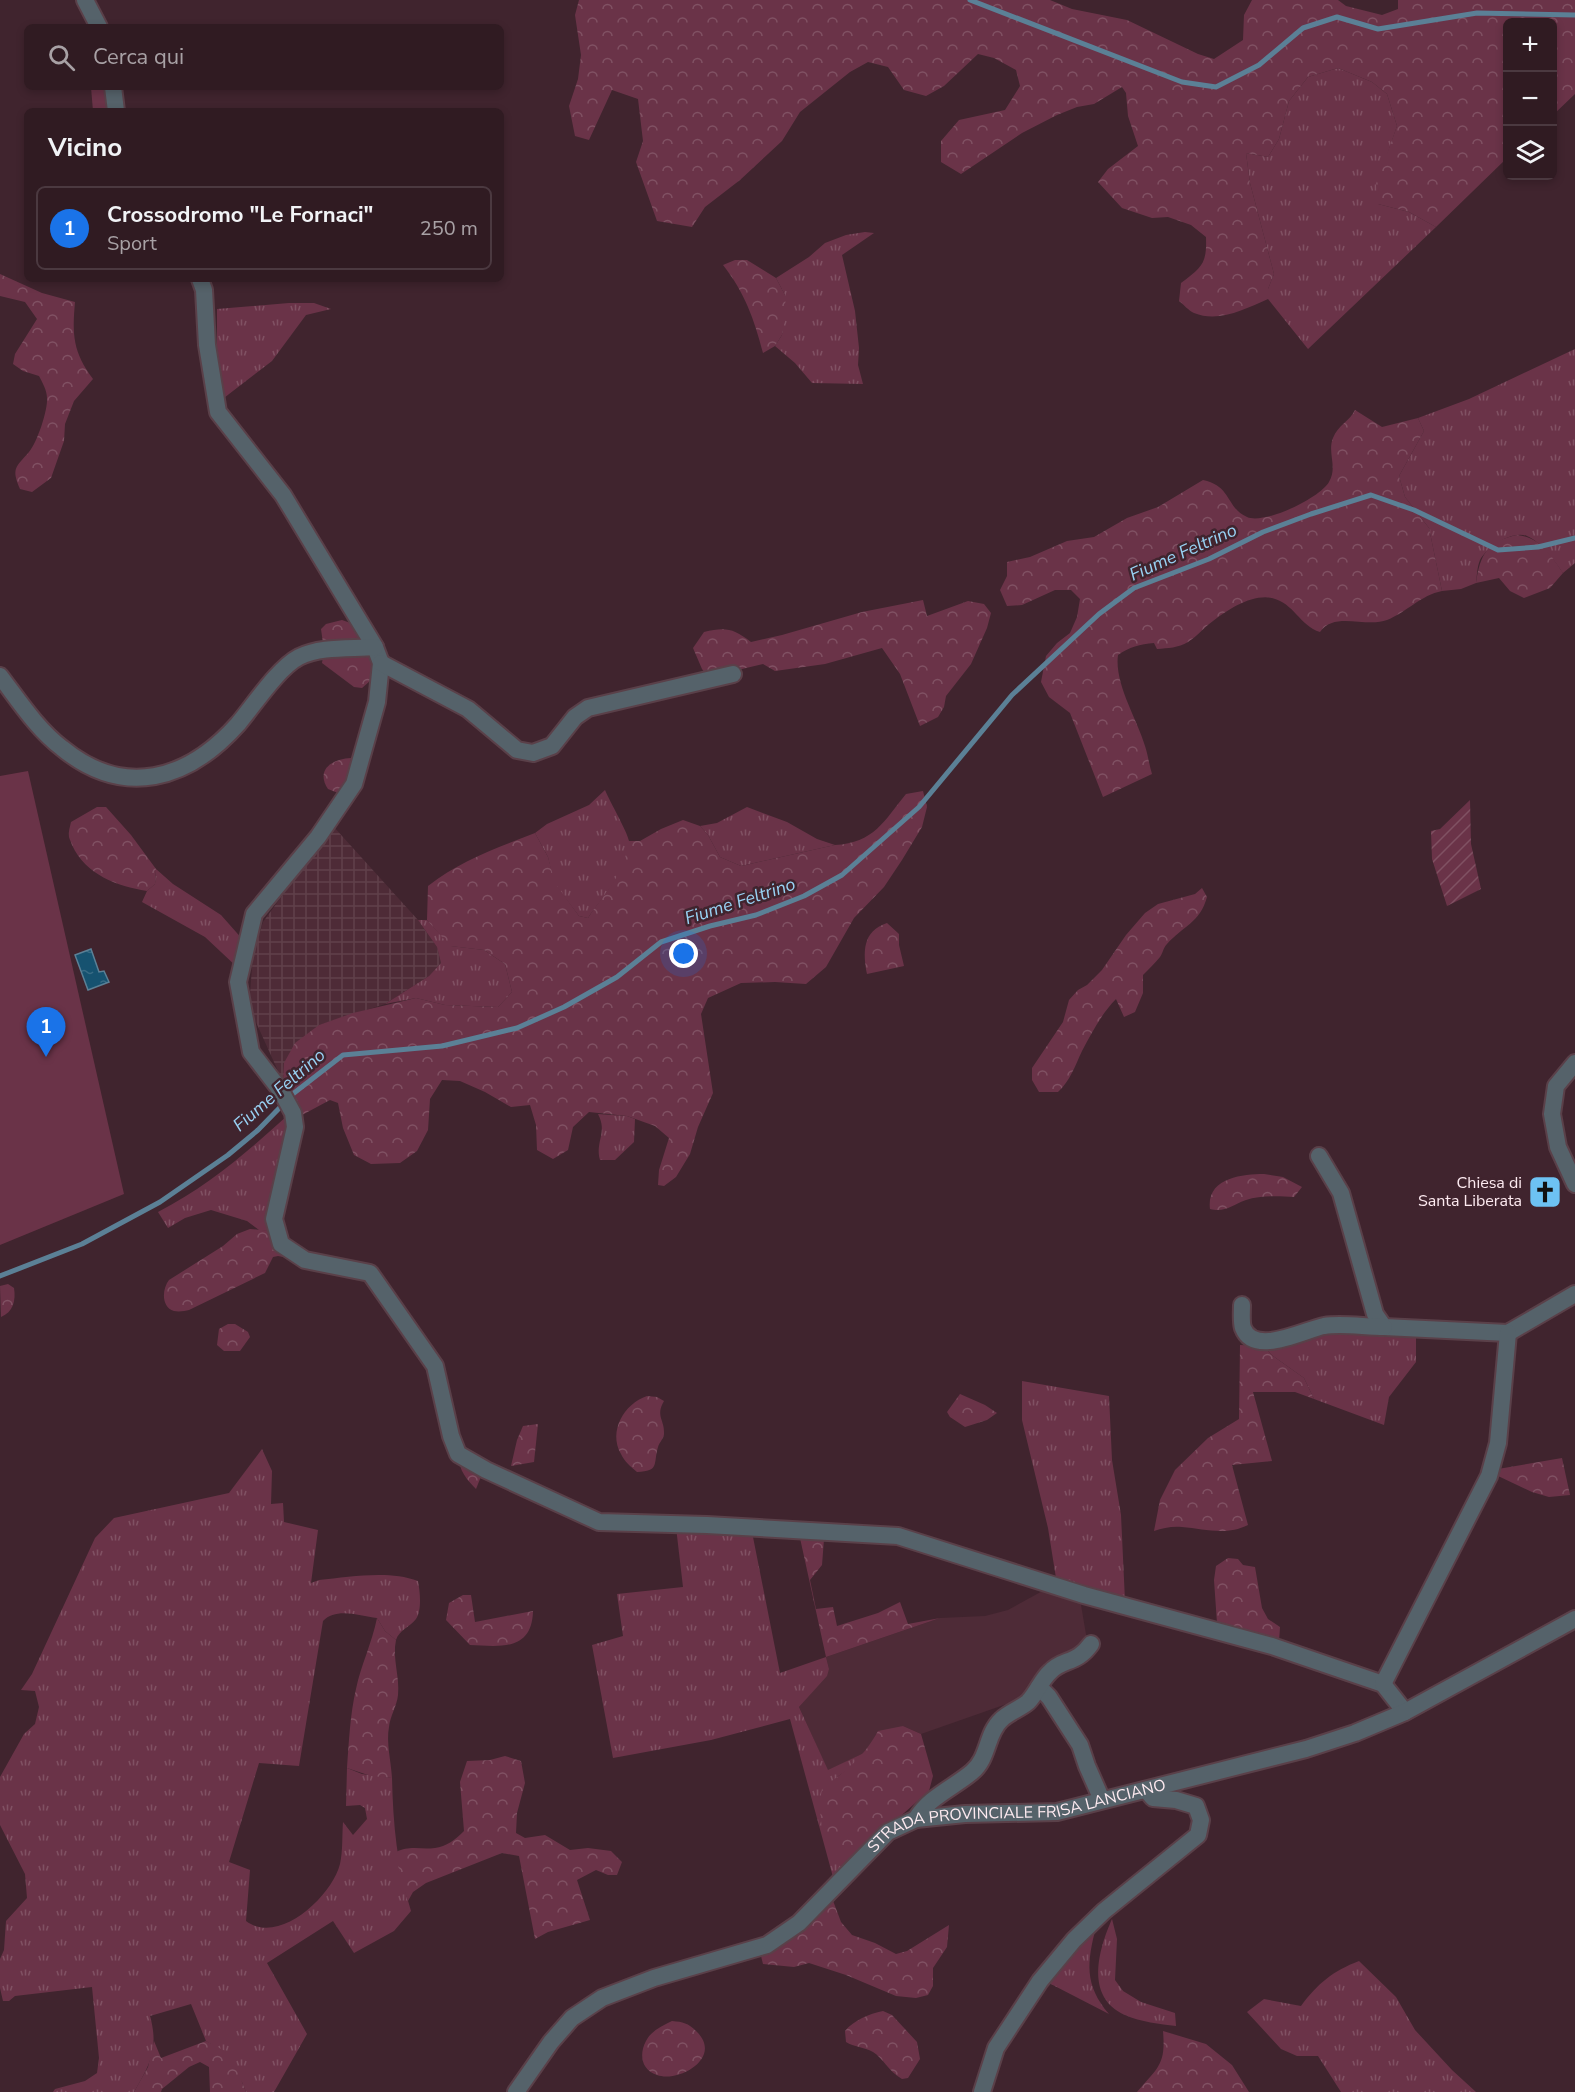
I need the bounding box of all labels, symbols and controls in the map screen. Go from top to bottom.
map controls [1503,18,1557,180]
button: + [1503,18,1557,72]
search box [24,24,504,90]
icon: search [45,41,78,74]
text: Cerca qui [93,42,184,72]
button: − [1503,72,1557,126]
button: layers [1503,126,1557,180]
text: Vicino [48,130,122,165]
text: Crossodromo "Le Fornaci" [107,200,373,230]
text: 1 [64,215,76,242]
text: 250 m [420,215,478,242]
text: Sport [107,230,157,257]
water label: Fiume Feltrino [1126,518,1240,586]
water label: Fiume Feltrino [682,872,798,930]
your location [669,939,698,968]
pin: 1 [26,1008,66,1057]
water label: Fiume Feltrino [228,1043,330,1137]
place label: Chiesa di Santa Liberata [1418,1172,1522,1212]
church icon: Chiesa di Santa Liberata [1527,1174,1563,1210]
street label: STRADA PROVINCIALE FRISA LANCIANO [863,1774,1168,1858]

